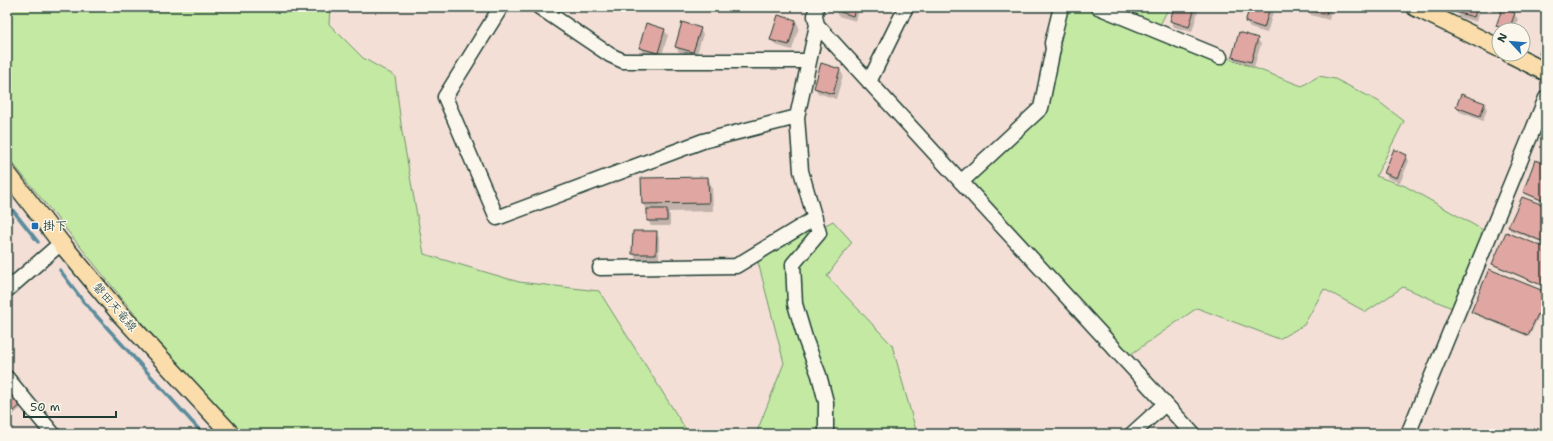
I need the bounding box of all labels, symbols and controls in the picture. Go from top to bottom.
north arrow [1491,22,1531,62]
text: N [1494,30,1511,45]
place label: 掛下 [43,218,67,234]
marker: 掛下 [30,221,40,231]
street label: 磐田天竜線 [89,279,141,335]
scale bar [24,393,116,419]
text: 50 m [30,399,60,415]

